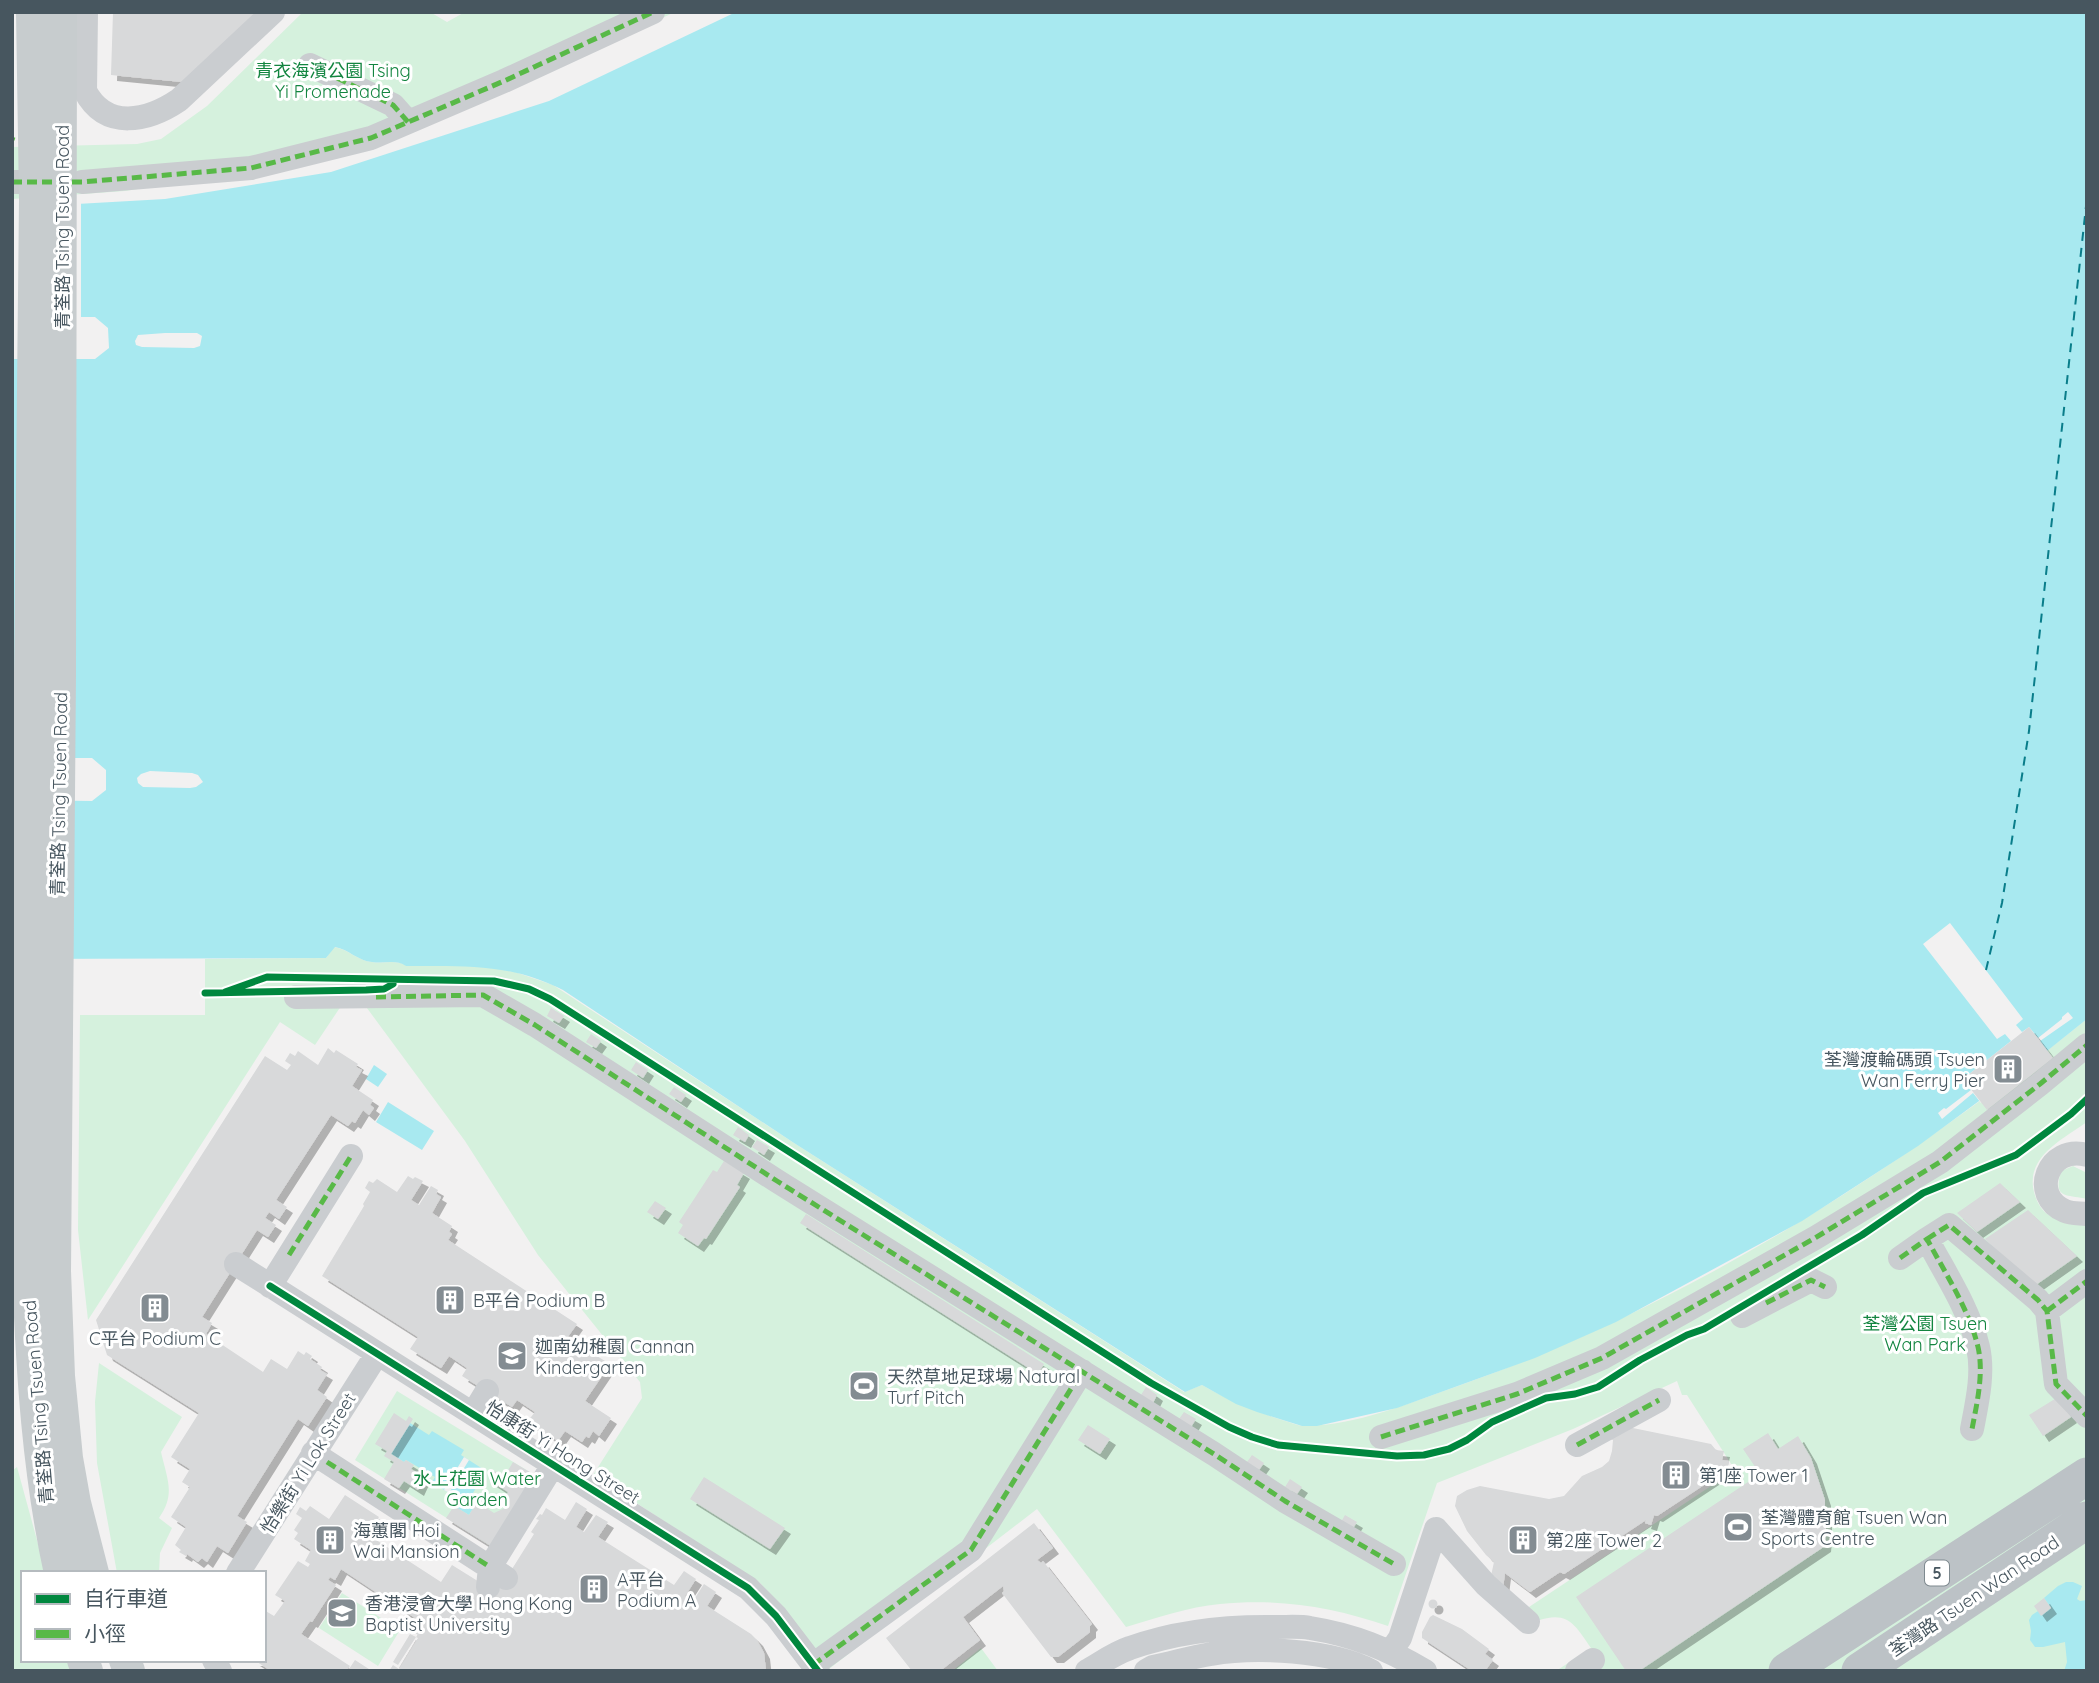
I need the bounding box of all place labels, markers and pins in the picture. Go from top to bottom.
place label: 荃灣渡輪碼頭 Tsuen Wan Ferry Pier [1824,1048,1985,1092]
building icon: 荃灣渡輪碼頭 Tsuen Wan Ferry Pier [1991,1052,2025,1086]
building icon: B平台 Podium B [433,1283,467,1317]
place label: B平台 Podium B [473,1289,605,1312]
building icon: C平台 Podium C [138,1291,172,1325]
place label: C平台 Podium C [89,1327,221,1350]
place label: 迦南幼稚園 Cannan Kindergarten [535,1335,695,1379]
school or university icon: 迦南幼稚園 Cannan Kindergarten [495,1339,529,1373]
place label: 天然草地足球場 Natural Turf Pitch [887,1365,1080,1409]
sports icon: 天然草地足球場 Natural Turf Pitch [847,1369,881,1403]
building icon: 第1座 Tower 1 [1659,1458,1693,1492]
place label: 第1座 Tower 1 [1699,1464,1808,1487]
place label: 荃灣體育館 Tsuen Wan Sports Centre [1761,1506,1947,1550]
sports icon: 荃灣體育館 Tsuen Wan Sports Centre [1721,1510,1755,1544]
place label: 海蕙閣 Hoi Wai Mansion [353,1519,460,1563]
building icon: 海蕙閣 Hoi Wai Mansion [313,1523,347,1557]
building icon: 第2座 Tower 2 [1506,1523,1540,1557]
place label: 第2座 Tower 2 [1546,1529,1662,1552]
place label: A平台 Podium A [617,1568,697,1612]
building icon: A平台 Podium A [577,1572,611,1606]
place label: 香港浸會大學 Hong Kong Baptist University [365,1592,573,1636]
school or university icon: 香港浸會大學 Hong Kong Baptist University [325,1596,359,1630]

